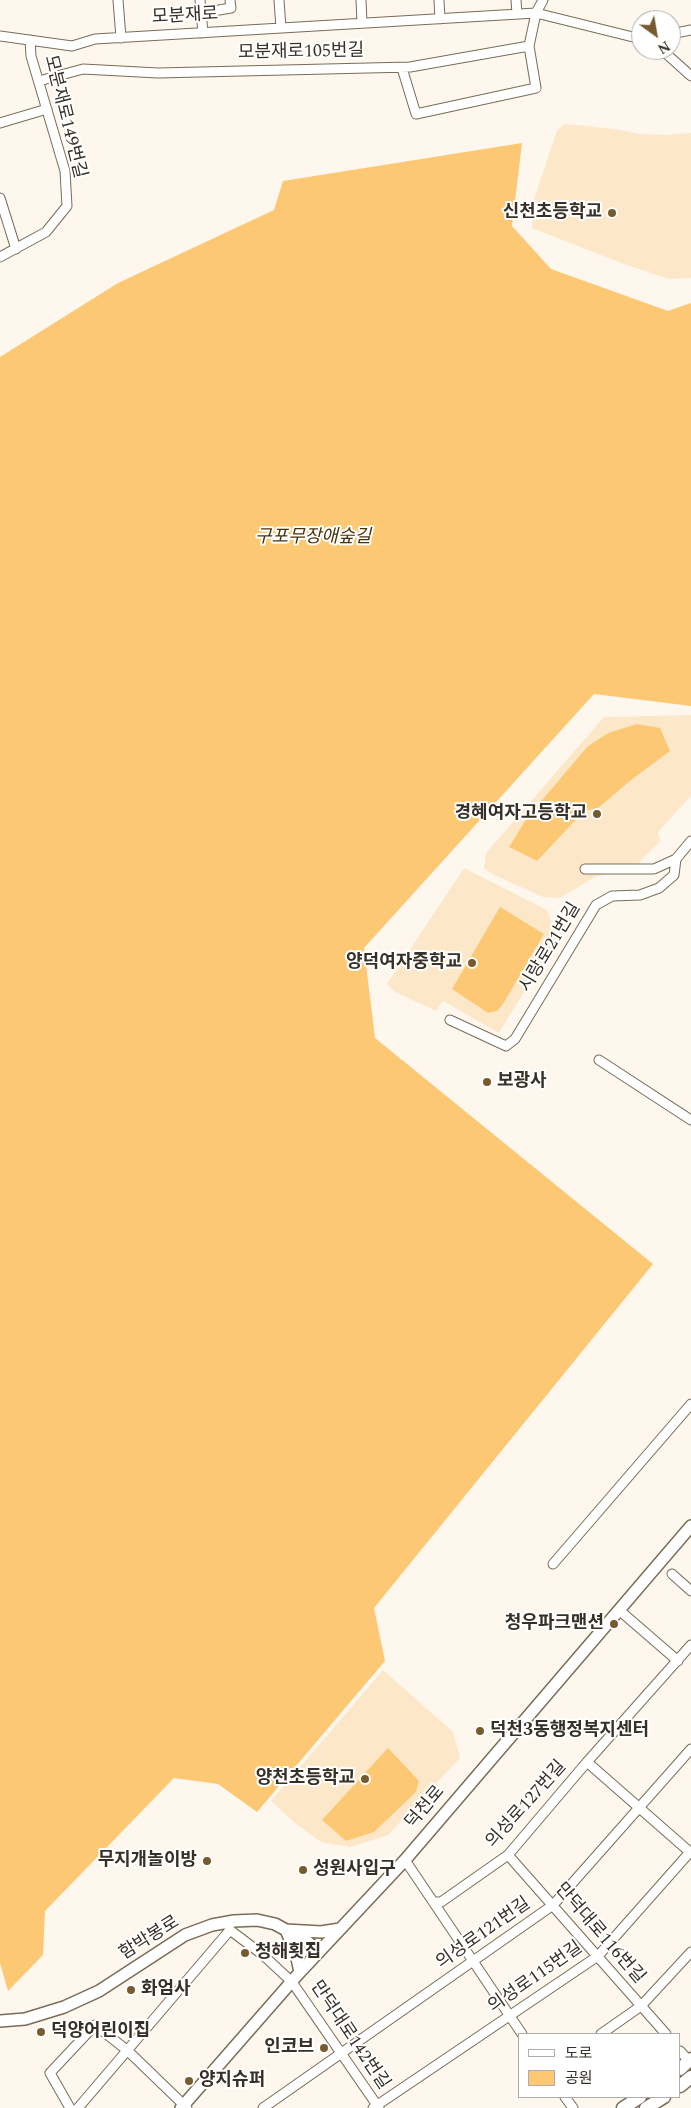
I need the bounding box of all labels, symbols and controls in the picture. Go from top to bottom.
street label: 모분재로 [151,4,219,30]
north arrow [631,10,681,60]
text: N [653,35,674,59]
street label: 모분재로105번길 [238,41,364,65]
street label: 모분재로149번길 [38,53,90,181]
place label: 신천초등학교 [503,202,602,224]
marker: 신천초등학교 [606,207,618,219]
park label: 구포무장애숲길 [255,527,371,549]
place label: 경혜여자고등학교 [455,803,587,825]
marker: 경혜여자고등학교 [591,808,603,820]
street label: 시랑로21번길 [516,899,586,997]
place label: 양덕여자중학교 [346,952,462,974]
marker: 양덕여자중학교 [466,957,478,969]
place label: 보광사 [497,1071,547,1093]
marker: 보광사 [481,1076,493,1088]
place label: 청우파크맨션 [505,1613,604,1635]
marker: 청우파크맨션 [608,1618,620,1630]
place label: 덕천3동행정복지센터 [490,1720,649,1742]
marker: 덕천3동행정복지센터 [474,1725,486,1737]
street label: 의성로127번길 [482,1757,572,1853]
place label: 양천초등학교 [256,1768,355,1790]
marker: 양천초등학교 [359,1773,371,1785]
street label: 덕천로 [402,1782,450,1834]
place label: 무지개놀이방 [98,1850,197,1872]
marker: 무지개놀이방 [201,1855,213,1867]
place label: 성원사입구 [313,1859,396,1881]
marker: 성원사입구 [297,1864,309,1876]
street label: 만덕대로116번길 [549,1879,649,1989]
street label: 의성로121번길 [433,1894,535,1974]
street label: 함박봉로 [116,1912,184,1966]
street label: 의성로115번길 [485,1938,587,2018]
place label: 청해횟집 [255,1942,321,1964]
marker: 청해횟집 [239,1947,251,1959]
street label: 만덕대로142번길 [305,1978,393,2094]
place label: 화엄사 [141,1979,191,2001]
marker: 화엄사 [125,1984,137,1996]
place label: 덕양어린이집 [51,2021,150,2043]
marker: 덕양어린이집 [35,2026,47,2038]
legend [518,2033,681,2098]
place label: 인코브 [264,2037,314,2059]
marker: 인코브 [318,2042,330,2054]
text: 도로 [565,2042,593,2065]
text: 공원 [565,2067,593,2090]
place label: 양지슈퍼 [199,2070,265,2092]
marker: 양지슈퍼 [183,2075,195,2087]

